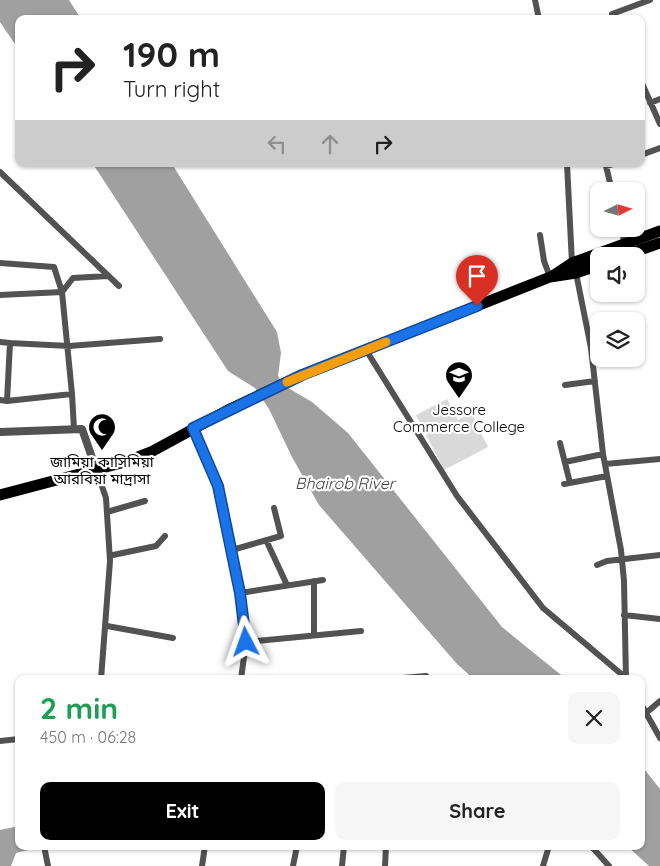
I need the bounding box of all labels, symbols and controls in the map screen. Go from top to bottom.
text: 190 m [123,32,220,76]
icon: right [40,35,105,100]
text: Turn right [123,75,220,103]
icon: left [263,130,291,158]
icon: ahead [316,130,344,158]
icon: right [369,130,397,158]
north arrow [590,182,645,238]
map controls [590,182,645,367]
button: sound [590,247,645,302]
pin [456,255,498,306]
icon: arrive [463,262,491,290]
button: layers [590,312,645,367]
school or university icon: Jessore Commerce College [444,360,474,399]
place label: Jessore Commerce College [393,400,525,436]
mosque icon: জামিয়া কাসিমিয়া আরবিয়া মাদ্রাসা [87,412,117,451]
place label: জামিয়া কাসিমিয়া আরবিয়া মাদ্রাসা [49,452,155,488]
water label: Bhairob River [295,473,397,493]
position arrow [219,615,271,667]
text: 2 min [40,689,118,727]
button: close [568,692,620,744]
text: 450 m · 06:28 [40,727,136,747]
button: Exit [40,782,325,840]
button: Share [335,782,620,840]

